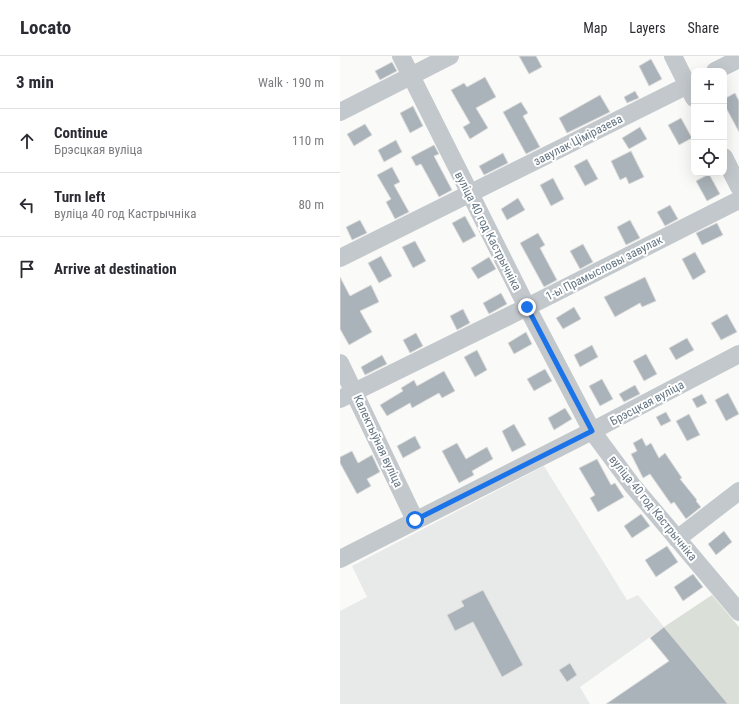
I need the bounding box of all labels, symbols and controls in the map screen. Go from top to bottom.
text: Locato [20,16,71,39]
text: Map [583,20,607,36]
text: Layers [629,20,666,36]
text: Share [688,20,719,36]
map controls [691,68,727,176]
button: + [691,68,727,104]
text: 3 min [16,72,54,92]
text: Walk · 190 m [258,75,324,90]
button: − [691,104,727,140]
street label: завулак Ціміразева [531,111,625,168]
text: Continue [54,124,108,142]
icon: ahead [16,130,38,152]
text: 110 m [292,133,324,148]
button: locate [691,140,727,176]
text: Брэсцкая вуліца [54,142,143,157]
street label: вуліца 40 год Кастрычніка [452,169,524,293]
text: Turn left [54,188,105,206]
icon: left [16,194,38,216]
text: 80 m [298,197,324,212]
text: вуліца 40 год Кастрычніка [54,206,196,221]
street label: 1-ы Прамысловы завулак [543,232,665,304]
icon: arrive [16,258,38,280]
text: Arrive at destination [54,260,177,278]
route end [518,298,536,316]
street label: Брэсцкая вуліца [608,378,687,428]
street label: Калектыўная вуліца [350,393,406,490]
street label: вуліца 40 год Кастрычніка [606,453,700,564]
route start [406,511,424,529]

